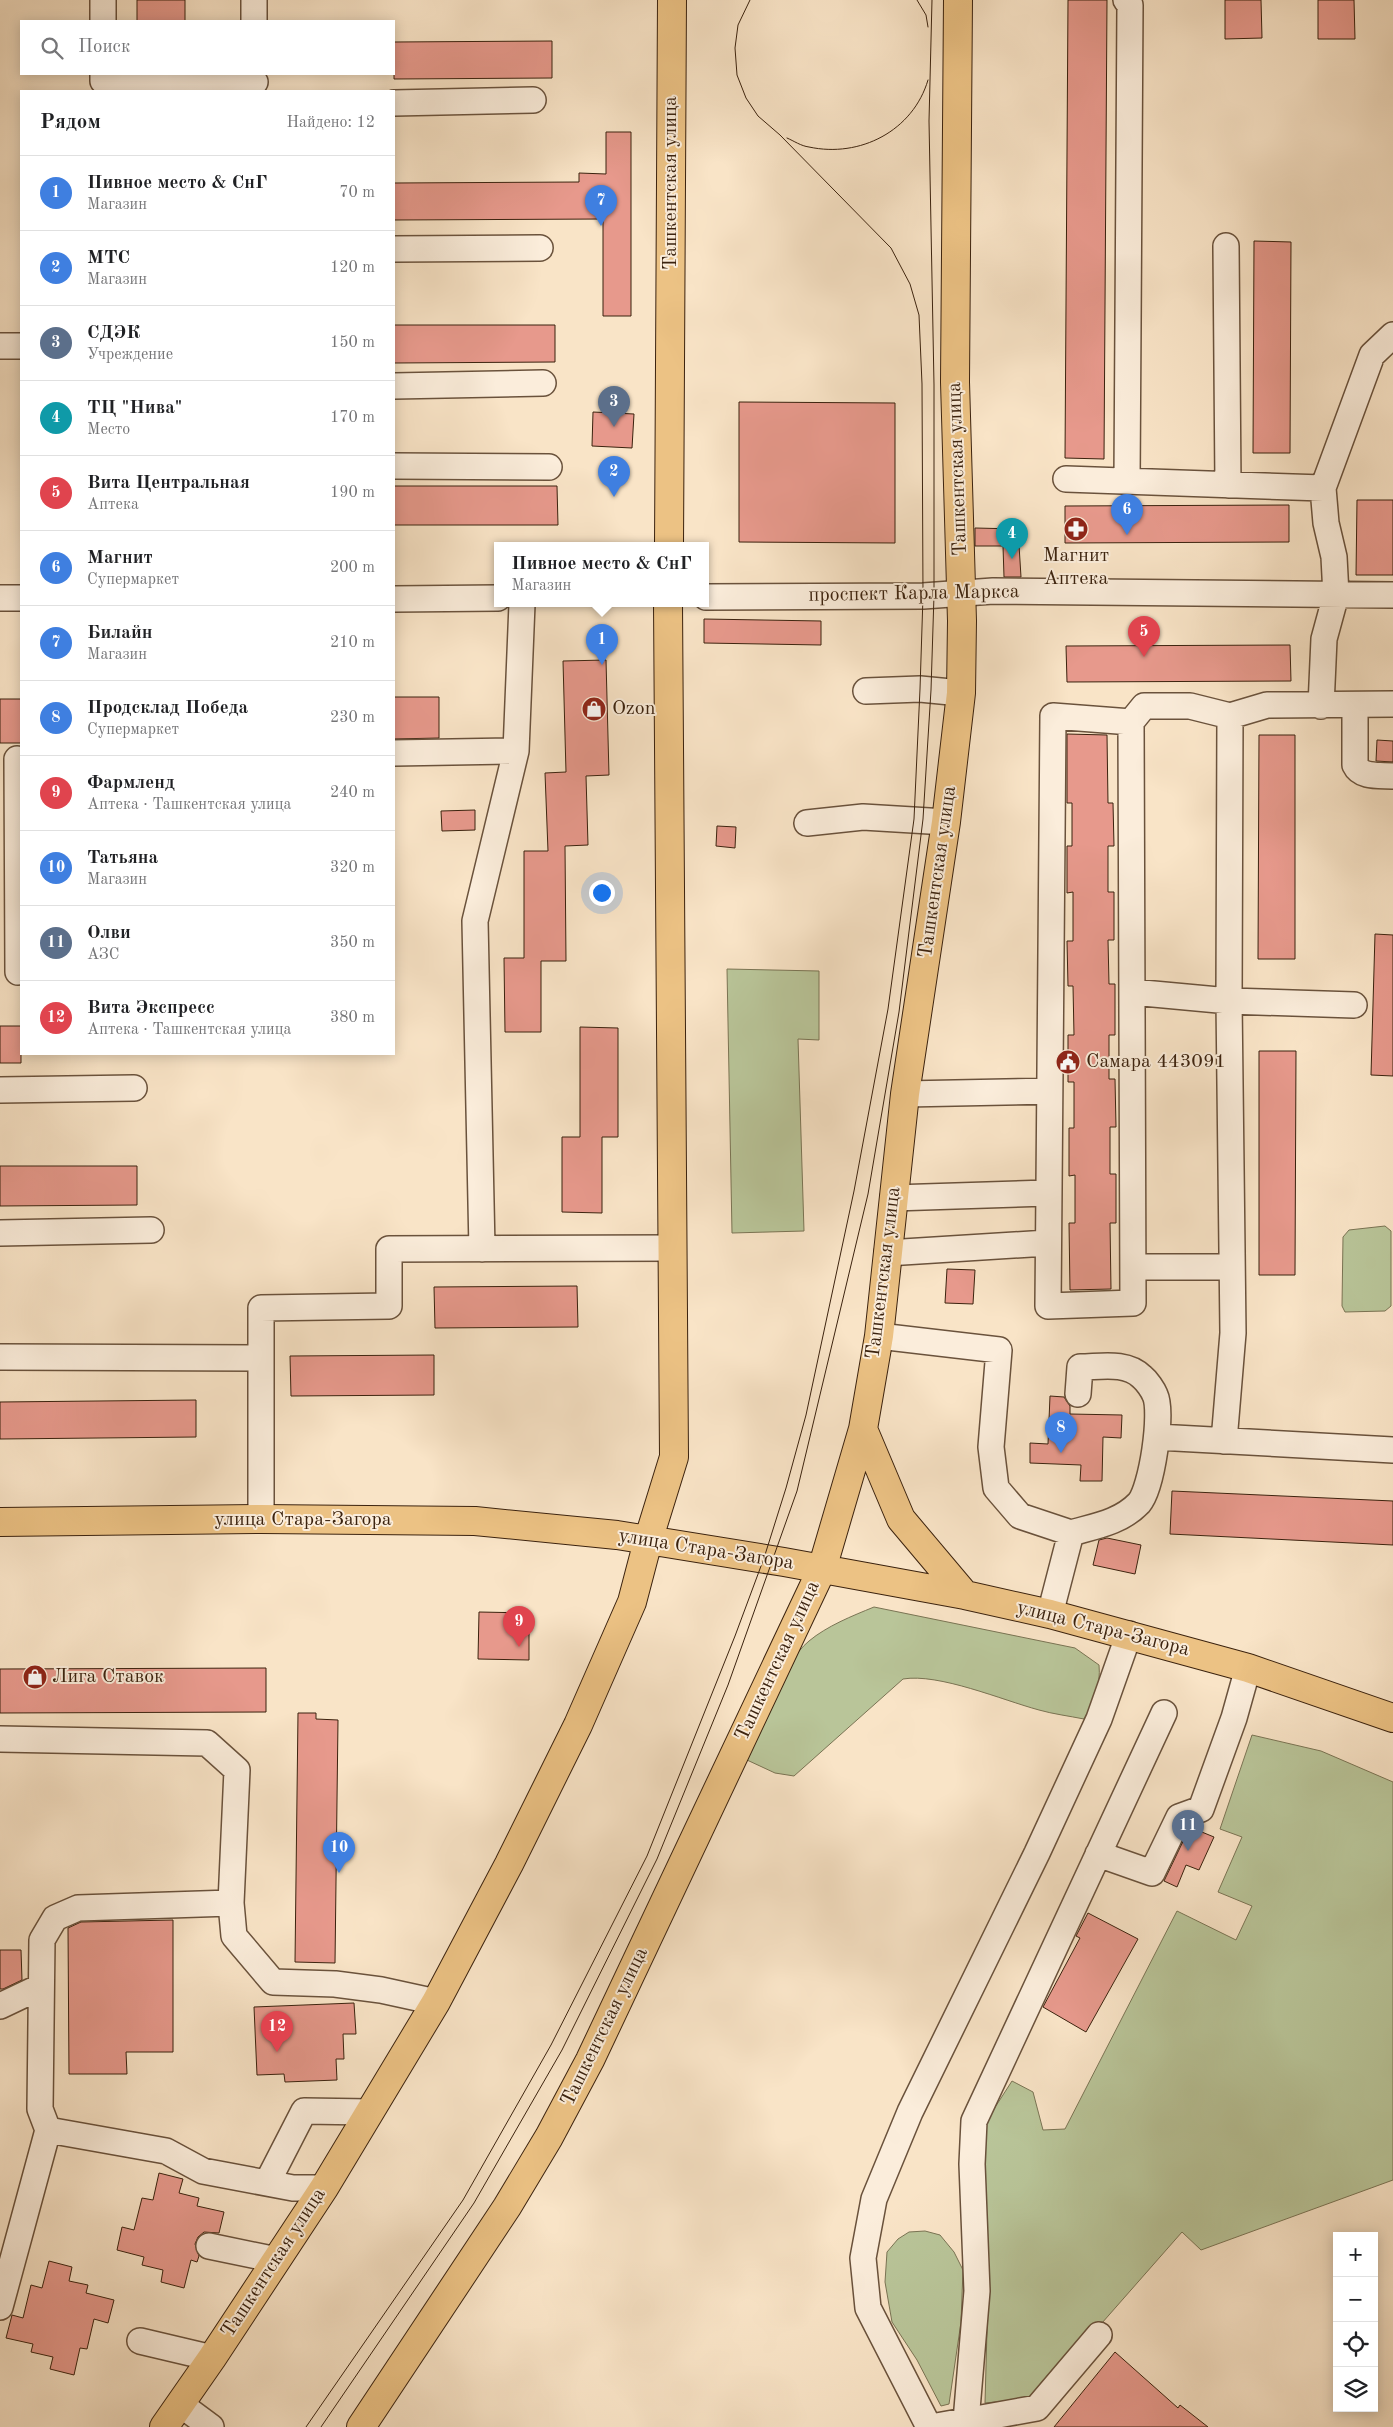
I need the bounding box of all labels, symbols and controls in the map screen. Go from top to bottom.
search box [20,20,395,75]
icon: search [38,34,66,62]
text: Поиск [78,38,130,57]
street label: Ташкентская улица [661,96,681,270]
text: Рядом [40,112,101,133]
text: Найдено: 12 [286,115,375,131]
text: Пивное место & СнГ [87,174,267,193]
text: 1 [51,185,61,201]
text: 70 m [339,185,375,201]
pin: 7 [585,185,617,226]
text: Магазин [87,197,147,213]
text: МТС [87,249,130,268]
text: 2 [51,260,61,276]
text: 120 m [330,260,375,276]
text: Магазин [87,272,147,288]
text: СДЭК [87,324,140,343]
text: 3 [51,335,61,351]
text: 150 m [330,335,375,351]
text: Учреждение [87,347,173,363]
street label: Ташкентская улица [945,382,971,556]
pin: 3 [598,386,630,427]
text: ТЦ "Нива" [87,399,182,418]
text: 4 [51,410,61,426]
text: 170 m [330,410,375,426]
text: Место [87,422,130,438]
pin: 2 [598,456,630,497]
text: Вита Центральная [87,474,250,493]
text: 5 [51,485,61,501]
text: 190 m [330,485,375,501]
pin: 6 [1111,494,1143,535]
text: Аптека [87,497,139,513]
pharmacy icon: Магнит Аптека [1063,516,1089,542]
pin: 4 [996,518,1028,559]
popup [494,542,709,607]
place label: Магнит Аптека [1043,546,1109,589]
text: Магнит [87,549,153,568]
text: Пивное место & СнГ [511,555,692,574]
text: 6 [51,560,61,576]
text: 200 m [330,560,375,576]
text: Супермаркет [87,572,179,588]
text: Магазин [511,578,571,594]
street label: проспект Карла Маркса [808,582,1020,606]
pin: 5 [1128,616,1160,657]
text: Билайн [87,624,153,643]
pin: 1 [586,624,618,665]
text: 7 [51,635,61,651]
text: 210 m [330,635,375,651]
text: Магазин [87,647,147,663]
shop icon: Ozon [581,696,607,722]
text: Продсклад Победа [87,699,248,718]
place label: Ozon [612,699,656,719]
text: 8 [51,710,61,726]
text: 230 m [330,710,375,726]
text: Супермаркет [87,722,179,738]
text: Фармленд [87,774,175,793]
street label: Ташкентская улица [916,784,960,959]
text: 9 [51,785,61,801]
text: 240 m [330,785,375,801]
text: Аптека · Ташкентская улица [87,797,291,813]
text: Татьяна [87,849,158,868]
text: 10 [47,860,65,876]
text: 320 m [330,860,375,876]
text: Магазин [87,872,147,888]
your location [589,880,615,906]
text: Олви [87,924,131,943]
text: 11 [47,935,65,951]
text: 350 m [330,935,375,951]
text: АЗС [87,947,119,963]
text: Вита Экспресс [87,999,215,1018]
text: 12 [47,1010,65,1026]
text: 380 m [330,1010,375,1026]
text: Аптека · Ташкентская улица [87,1022,291,1038]
public building icon: Самара 443091 [1055,1049,1081,1075]
place label: Самара 443091 [1086,1052,1226,1072]
street label: Ташкентская улица [863,1185,905,1360]
pin: 8 [1045,1412,1077,1453]
street label: улица Стара-Загора [214,1510,392,1530]
street label: улица Стара-Загора [617,1526,795,1574]
street label: Ташкентская улица [732,1578,824,1744]
street label: улица Стара-Загора [1015,1598,1192,1660]
pin: 9 [503,1606,535,1647]
shop icon: Лига Ставок [22,1664,48,1690]
place label: Лига Ставок [52,1667,164,1687]
pin: 11 [1172,1810,1204,1851]
pin: 10 [323,1832,355,1873]
street label: Ташкентская улица [558,1944,652,2109]
pin: 12 [261,2011,293,2052]
street label: Ташкентская улица [218,2185,330,2341]
map controls [1333,2232,1378,2412]
button: + [1333,2232,1378,2277]
button: − [1333,2277,1378,2322]
button: locate [1333,2322,1378,2367]
button: layers [1333,2367,1378,2412]

